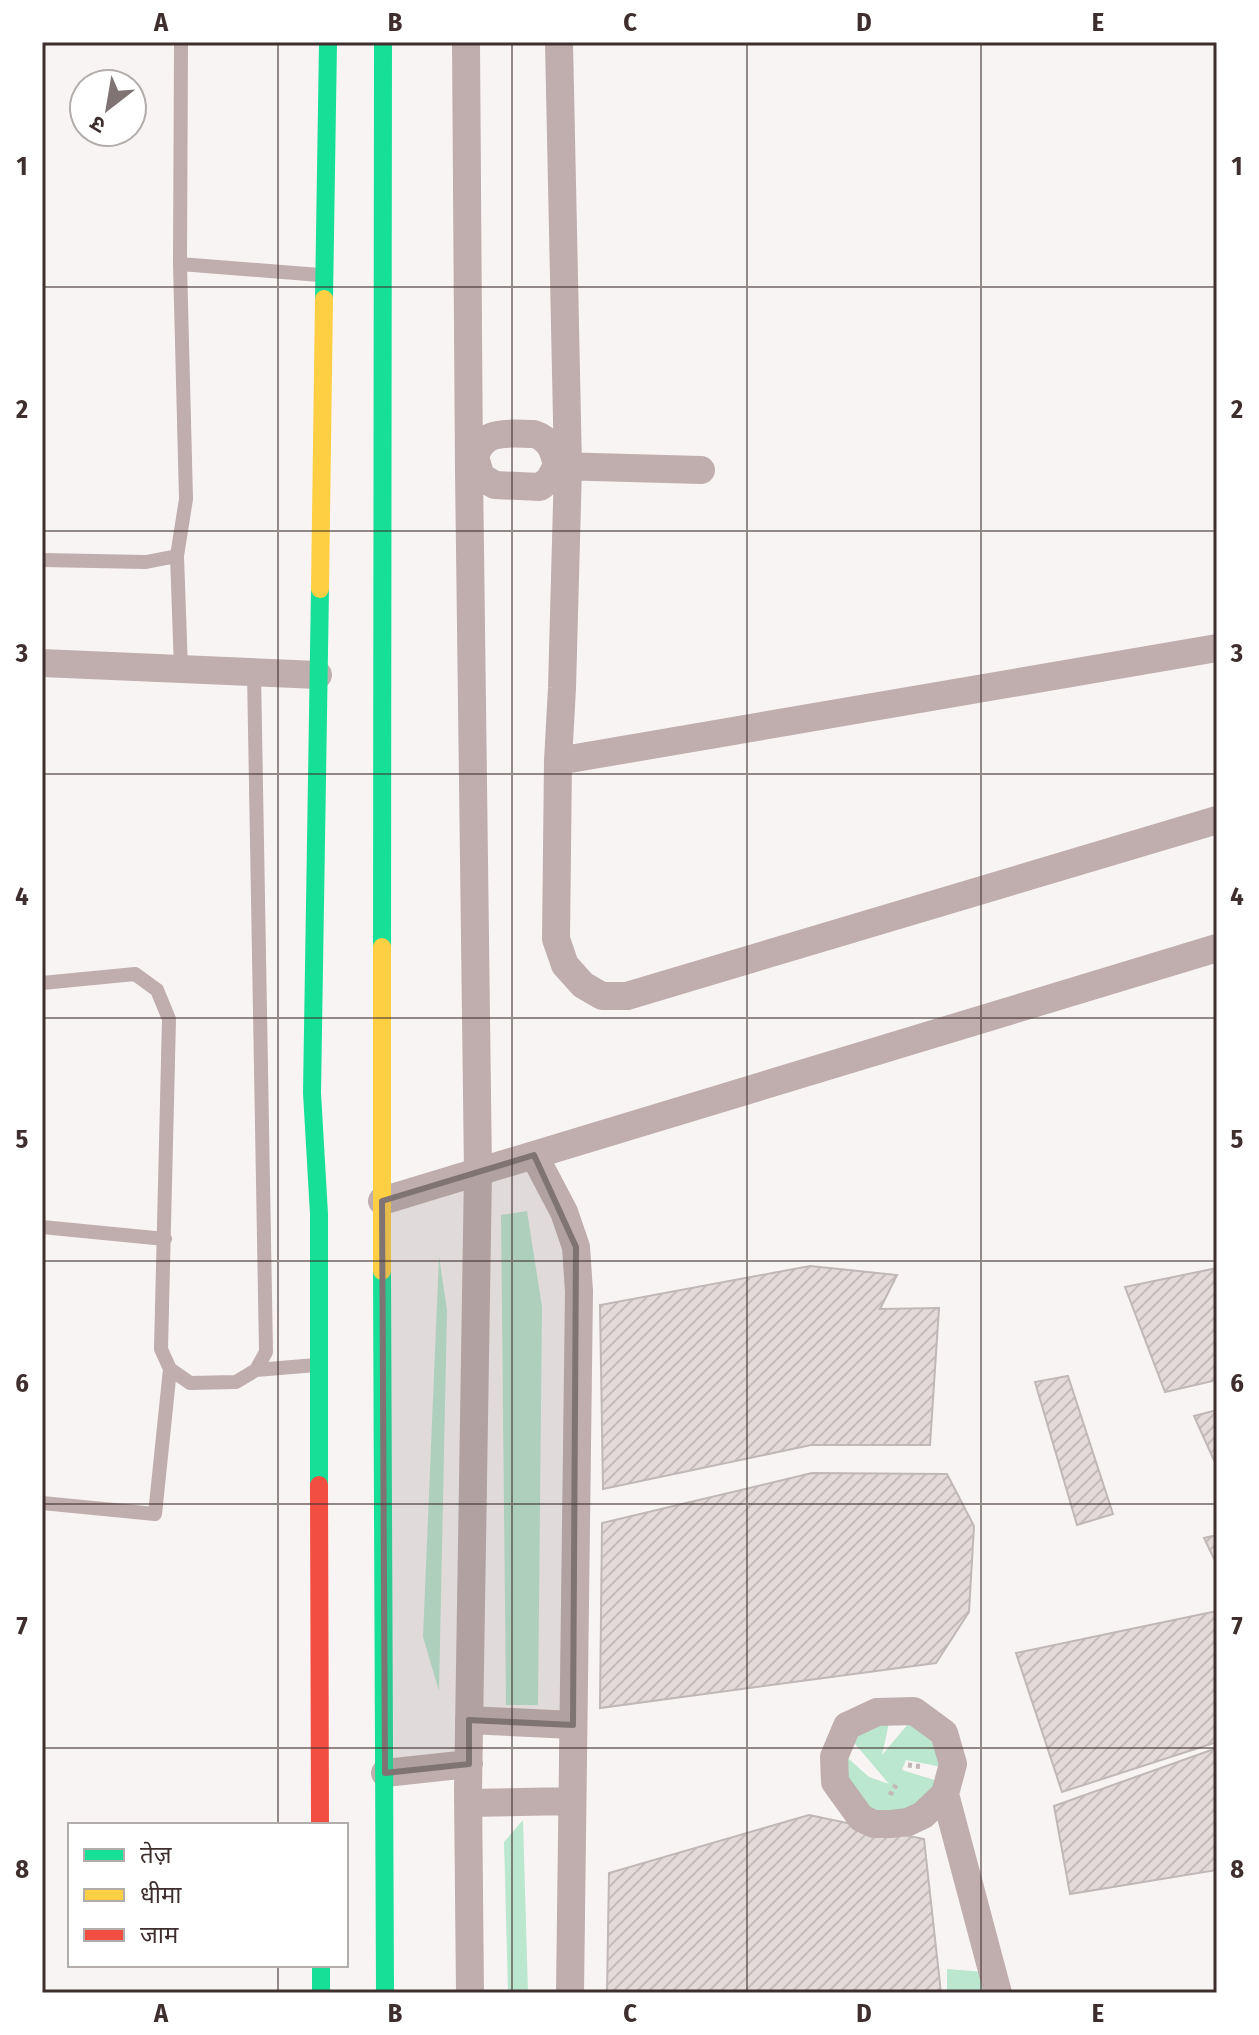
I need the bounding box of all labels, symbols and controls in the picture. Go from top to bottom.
text: A [153,7,169,38]
text: B [388,7,403,38]
text: C [623,7,637,38]
text: D [856,7,872,38]
text: E [1092,7,1104,38]
north arrow [68,68,148,148]
text: उ [85,109,110,140]
text: 1 [17,151,28,182]
text: 1 [1232,151,1243,182]
text: 2 [15,394,28,425]
text: 2 [1230,394,1243,425]
text: 3 [15,638,28,669]
text: 3 [1230,638,1243,669]
text: 4 [15,881,29,912]
text: 4 [1230,881,1244,912]
text: 5 [16,1124,29,1155]
text: 5 [1231,1124,1244,1155]
text: 6 [15,1368,29,1399]
text: 6 [1230,1368,1244,1399]
text: 7 [16,1611,28,1642]
text: 7 [1231,1611,1243,1642]
legend [68,1823,348,1967]
text: तेज़ [140,1841,173,1869]
text: 8 [15,1854,29,1885]
text: 8 [1230,1854,1244,1885]
text: धीमा [140,1881,182,1909]
text: जाम [140,1921,179,1949]
text: A [153,1998,169,2029]
text: B [388,1998,403,2029]
text: C [623,1998,637,2029]
text: D [856,1998,872,2029]
text: E [1092,1998,1104,2029]

